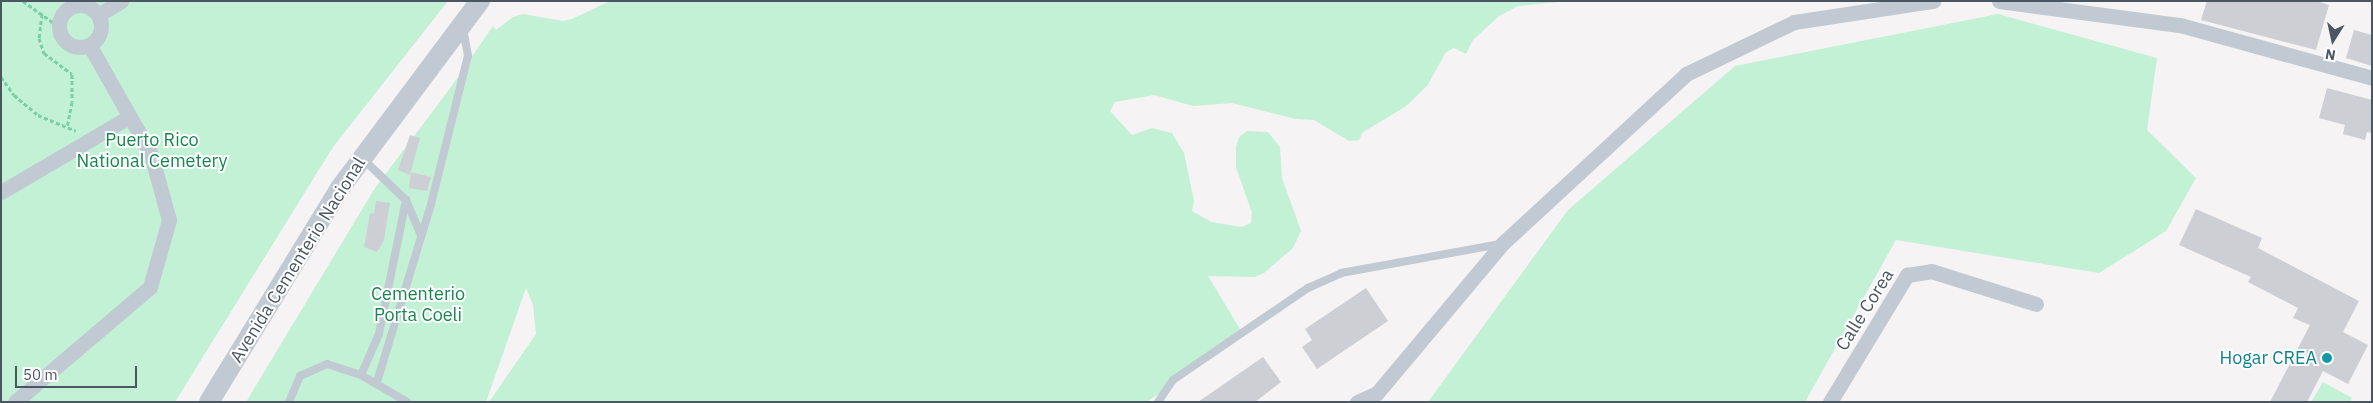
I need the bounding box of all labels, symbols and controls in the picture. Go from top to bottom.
north arrow [2308,15,2358,65]
text: N [2324,45,2337,65]
park label: Puerto Rico National Cemetery [77,130,227,172]
street label: Avenida Cementerio Nacional [226,153,370,367]
street label: Calle Corea [1831,265,1899,355]
park label: Cementerio Porta Coeli [371,284,465,326]
place label: Hogar CREA [2220,347,2317,369]
marker: Hogar CREA [2321,352,2333,364]
scale bar [18,356,140,388]
text: 50 m [23,365,58,384]

